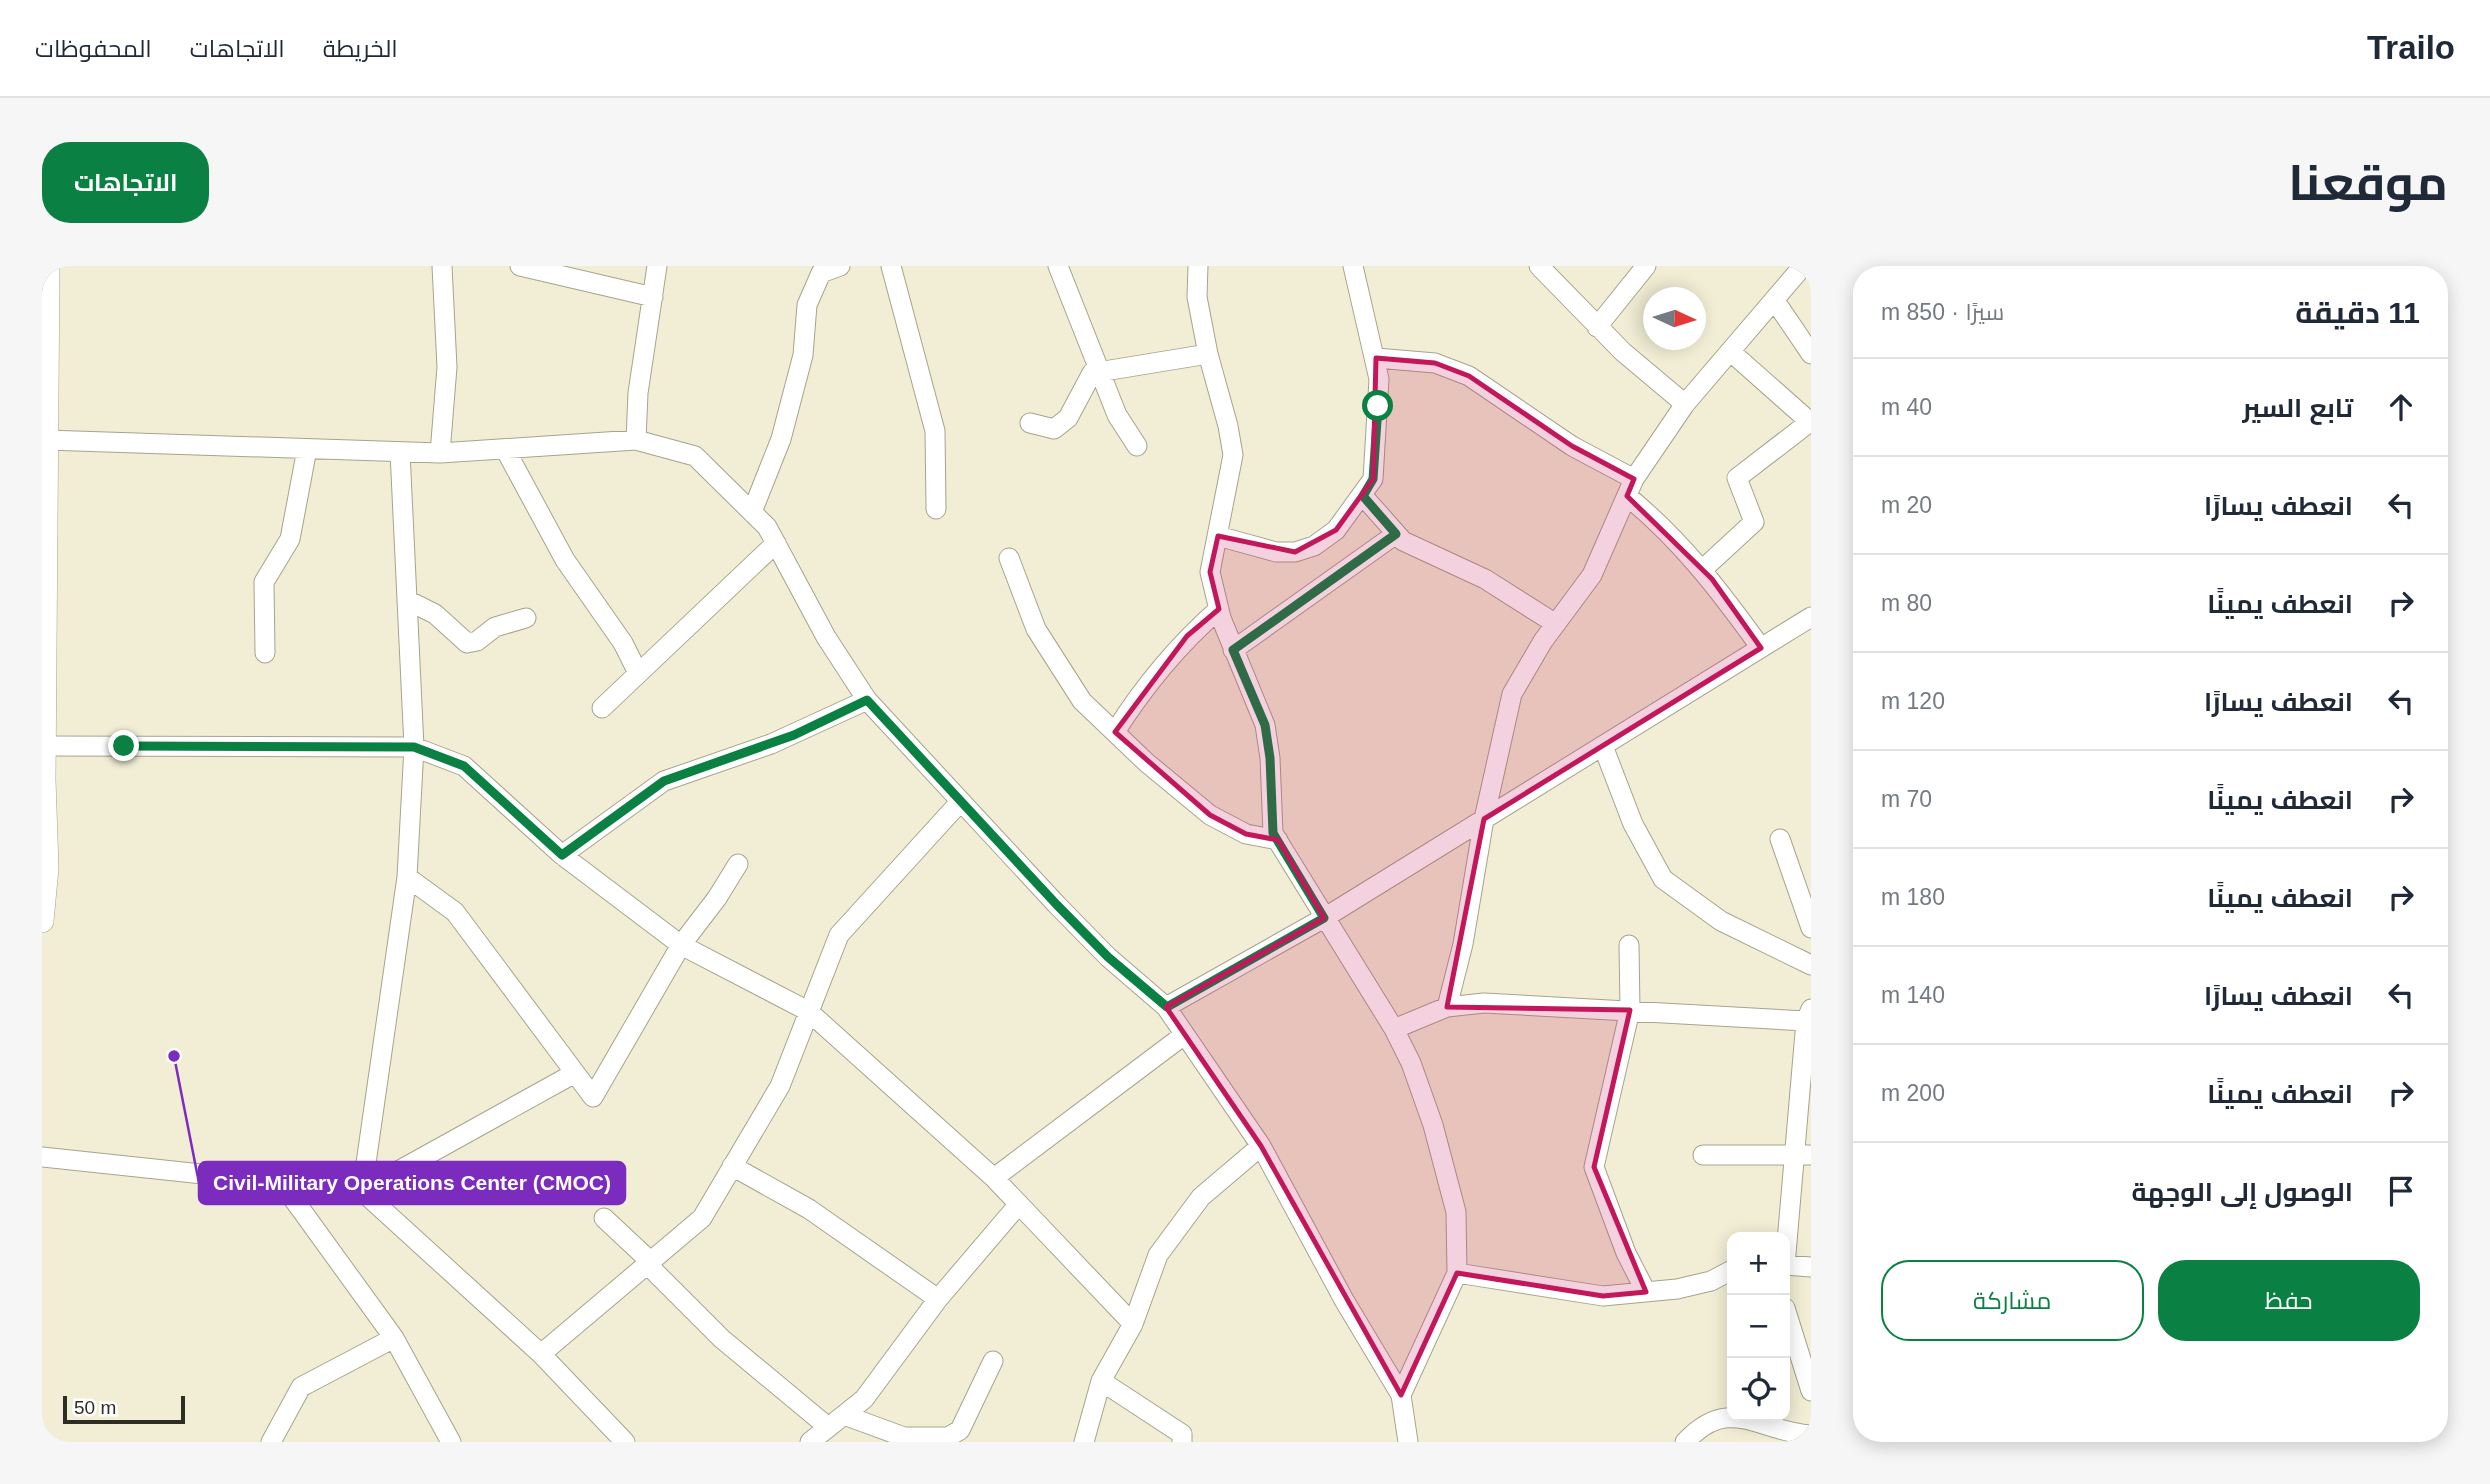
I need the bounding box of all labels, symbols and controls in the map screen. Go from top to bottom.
text: Trailo [2367,29,2455,66]
text: المحفوظات [35,35,152,62]
text: الاتجاهات [190,35,285,62]
text: الخريطة [323,35,398,62]
button: الاتجاهات [42,142,209,223]
text: موقعنا [2288,156,2448,210]
north arrow [1643,287,1706,350]
text: 11 دقيقة [2295,296,2420,329]
text: سيرًا · 850 m [1881,299,2004,325]
icon: ahead [2382,388,2420,426]
route start [1362,390,1393,421]
text: تابع السير [2242,393,2353,423]
text: 40 m [1881,394,1932,420]
icon: left [2382,486,2420,524]
text: انعطف يسارًا [2204,491,2353,521]
text: 20 m [1881,492,1932,518]
icon: right [2382,584,2420,622]
text: انعطف يمينًا [2207,589,2353,619]
text: 80 m [1881,590,1932,616]
icon: left [2382,682,2420,720]
text: انعطف يسارًا [2204,687,2353,717]
text: 120 m [1881,688,1945,714]
route end [108,730,139,761]
icon: right [2382,780,2420,818]
text: انعطف يمينًا [2207,785,2353,815]
text: 70 m [1881,786,1932,812]
icon: right [2382,878,2420,916]
text: انعطف يمينًا [2207,883,2353,913]
text: 180 m [1881,884,1945,910]
icon: left [2382,976,2420,1014]
text: انعطف يسارًا [2204,981,2353,1011]
text: 140 m [1881,982,1945,1008]
icon: right [2382,1074,2420,1112]
text: انعطف يمينًا [2207,1079,2353,1109]
text: 200 m [1881,1080,1945,1106]
callout: Civil-Military Operations Center (CMOC) [199,1162,625,1204]
text: Civil-Military Operations Center (CMOC) [213,1171,611,1194]
icon: arrive [2382,1172,2420,1210]
text: الوصول إلى الوجهة [2131,1177,2353,1207]
map controls [1727,1232,1790,1421]
button: + [1727,1232,1790,1295]
button: مشاركة [1881,1260,2144,1341]
button: حفظ [2158,1260,2420,1341]
button: − [1727,1295,1790,1358]
button: locate [1727,1358,1790,1421]
scale bar [63,1393,186,1425]
text: 50 m [74,1397,116,1418]

